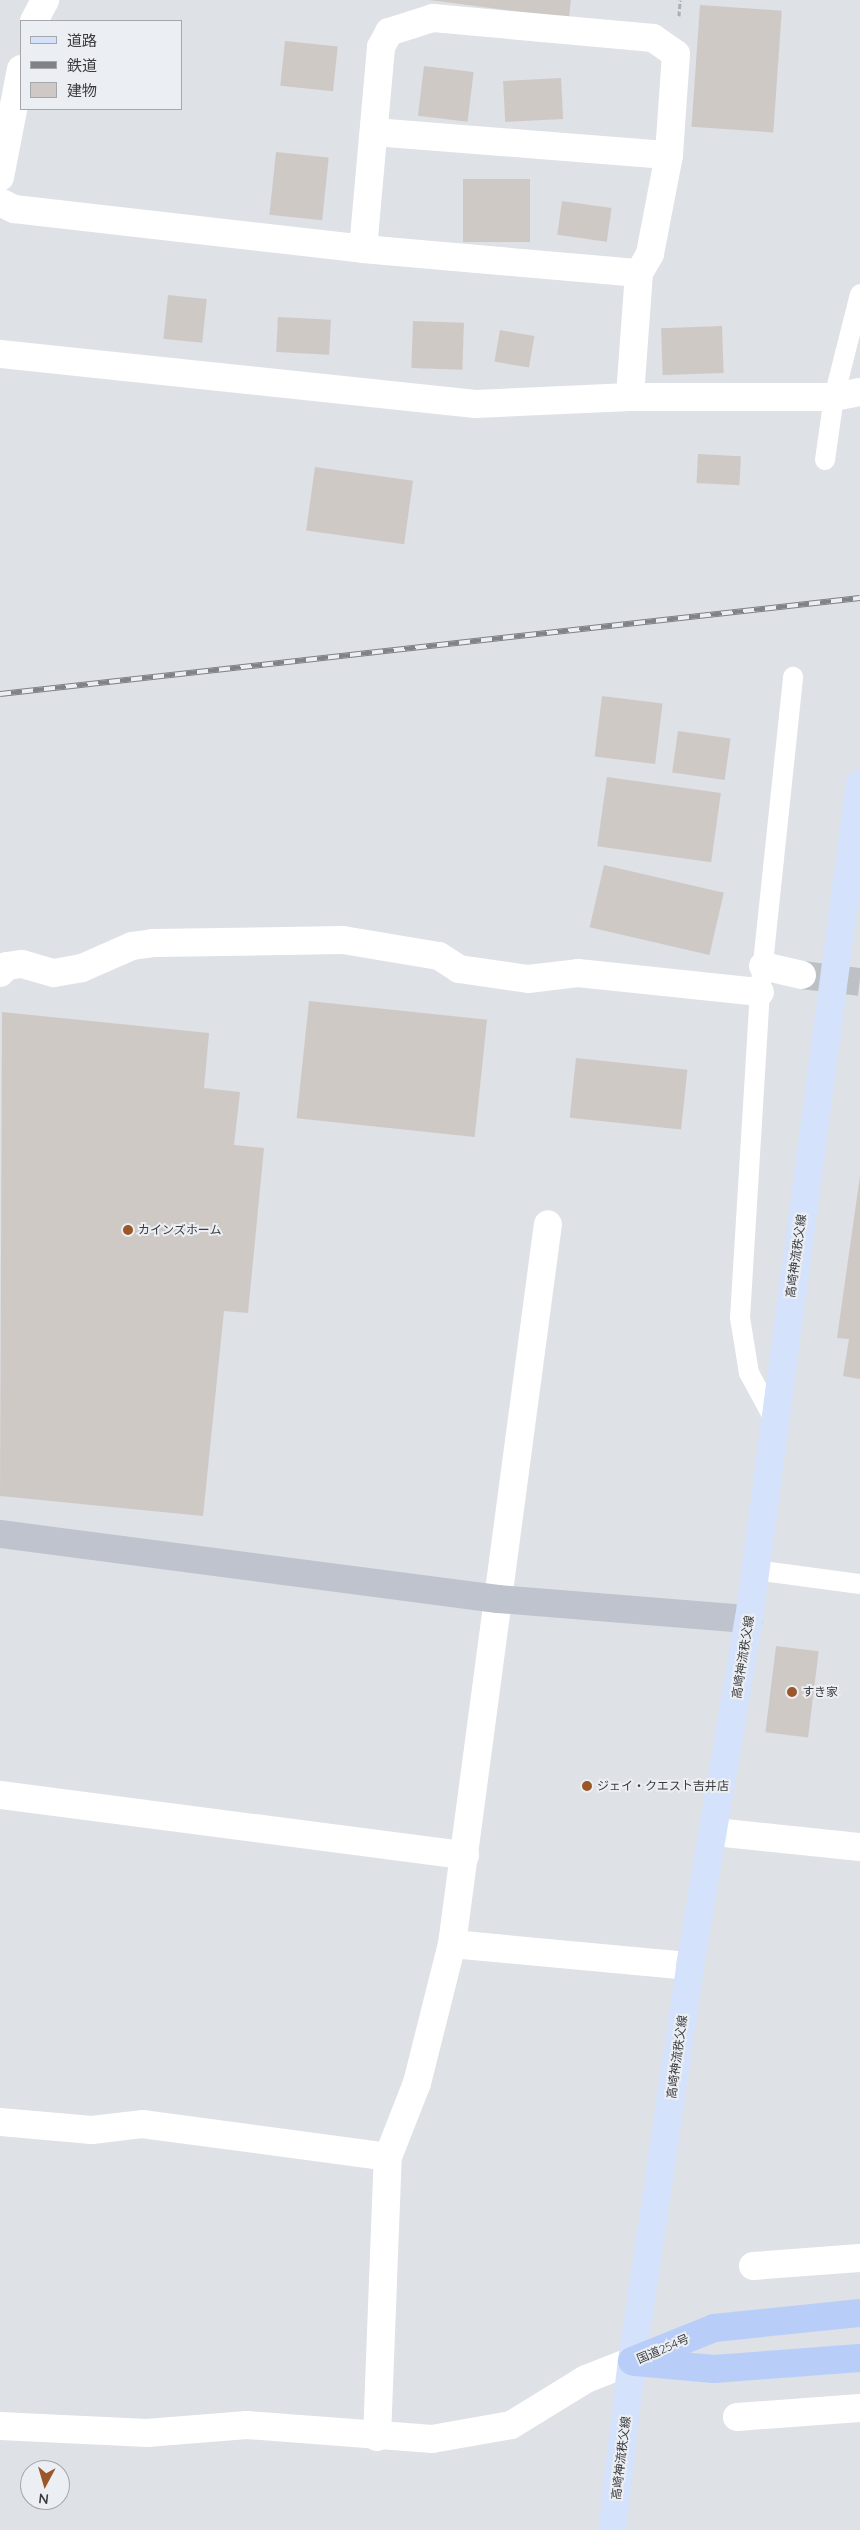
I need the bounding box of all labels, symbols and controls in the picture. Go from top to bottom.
legend [20,20,182,110]
text: 道路 [67,31,97,50]
text: 鉄道 [67,56,97,75]
text: 建物 [67,81,97,100]
street label: 高崎神流秩父線 [783,1213,809,1299]
place label: カインズホーム [138,1223,222,1237]
marker: カインズホーム [122,1224,134,1236]
street label: 高崎神流秩父線 [729,1614,757,1700]
place label: すき家 [802,1685,838,1699]
marker: すき家 [786,1686,798,1698]
place label: ジェイ・クエスト吉井店 [597,1779,729,1793]
marker: ジェイ・クエスト吉井店 [581,1780,593,1792]
street label: 高崎神流秩父線 [664,2014,690,2100]
street label: 国道254号 [635,2332,691,2366]
street label: 高崎神流秩父線 [609,2415,633,2501]
north arrow [20,2460,70,2510]
text: N [37,2489,50,2508]

